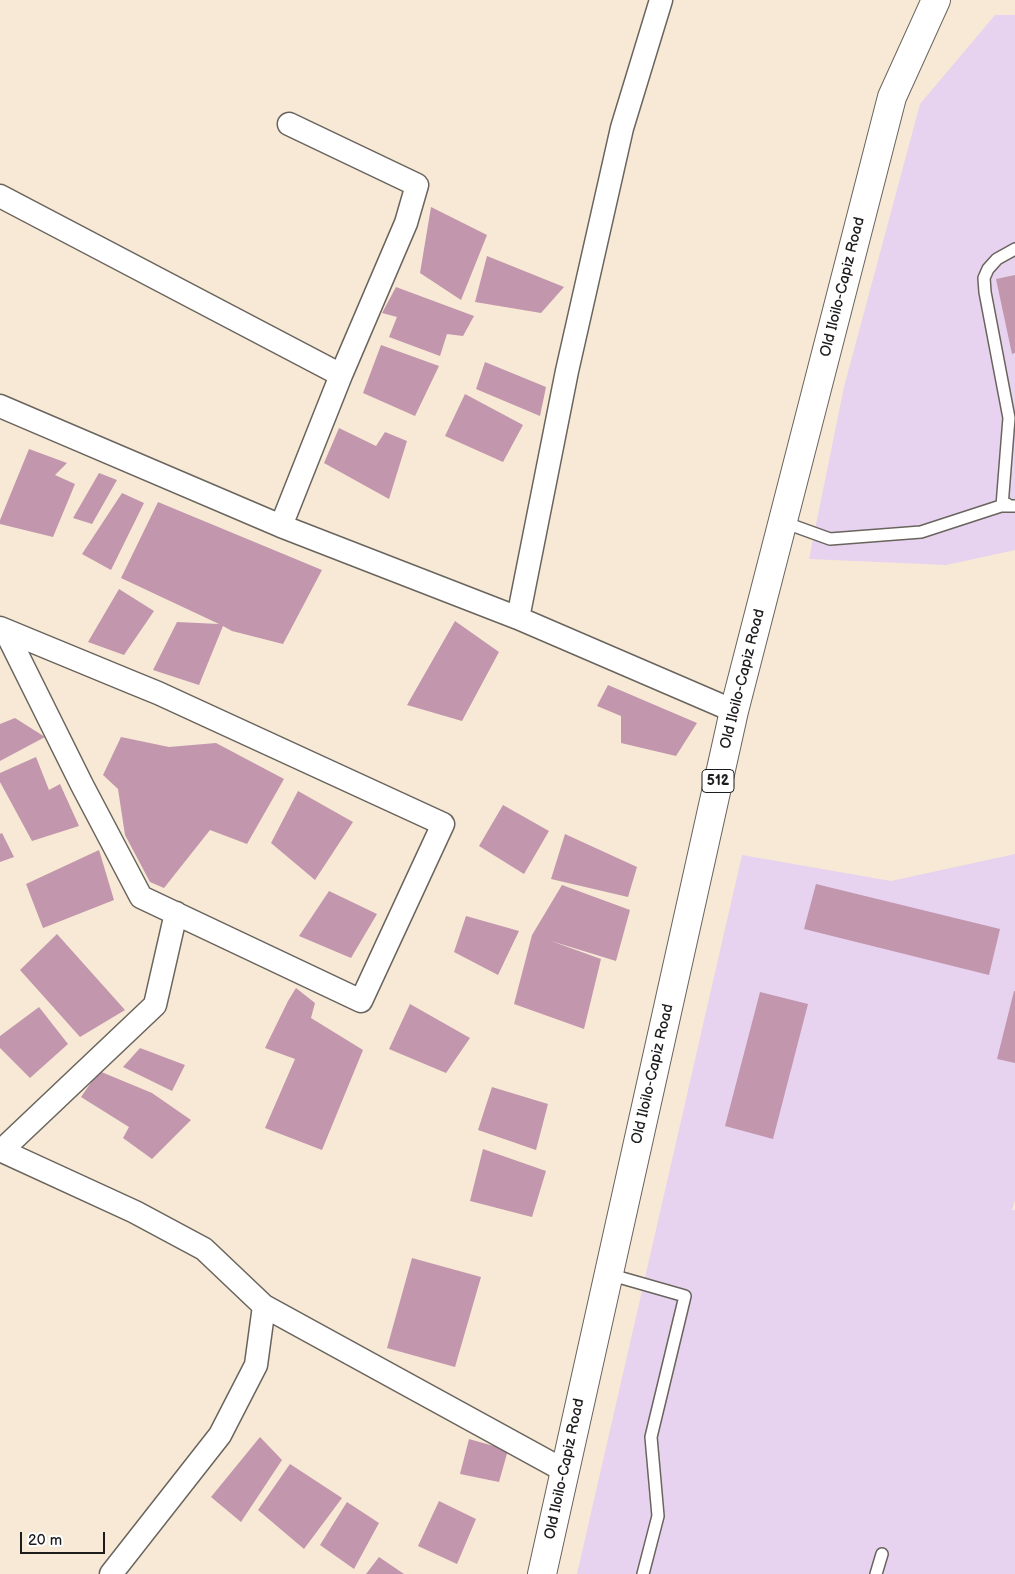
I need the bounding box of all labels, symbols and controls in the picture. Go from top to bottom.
street label: Old Iloilo-Capiz Road [817,215,869,359]
street label: Old Iloilo-Capiz Road [717,607,769,751]
road number: 512 [702,769,734,792]
street label: Old Iloilo-Capiz Road [628,1002,678,1146]
street label: Old Iloilo-Capiz Road [541,1397,589,1541]
scale bar [22,1522,108,1554]
text: 20 m [28,1531,62,1550]

